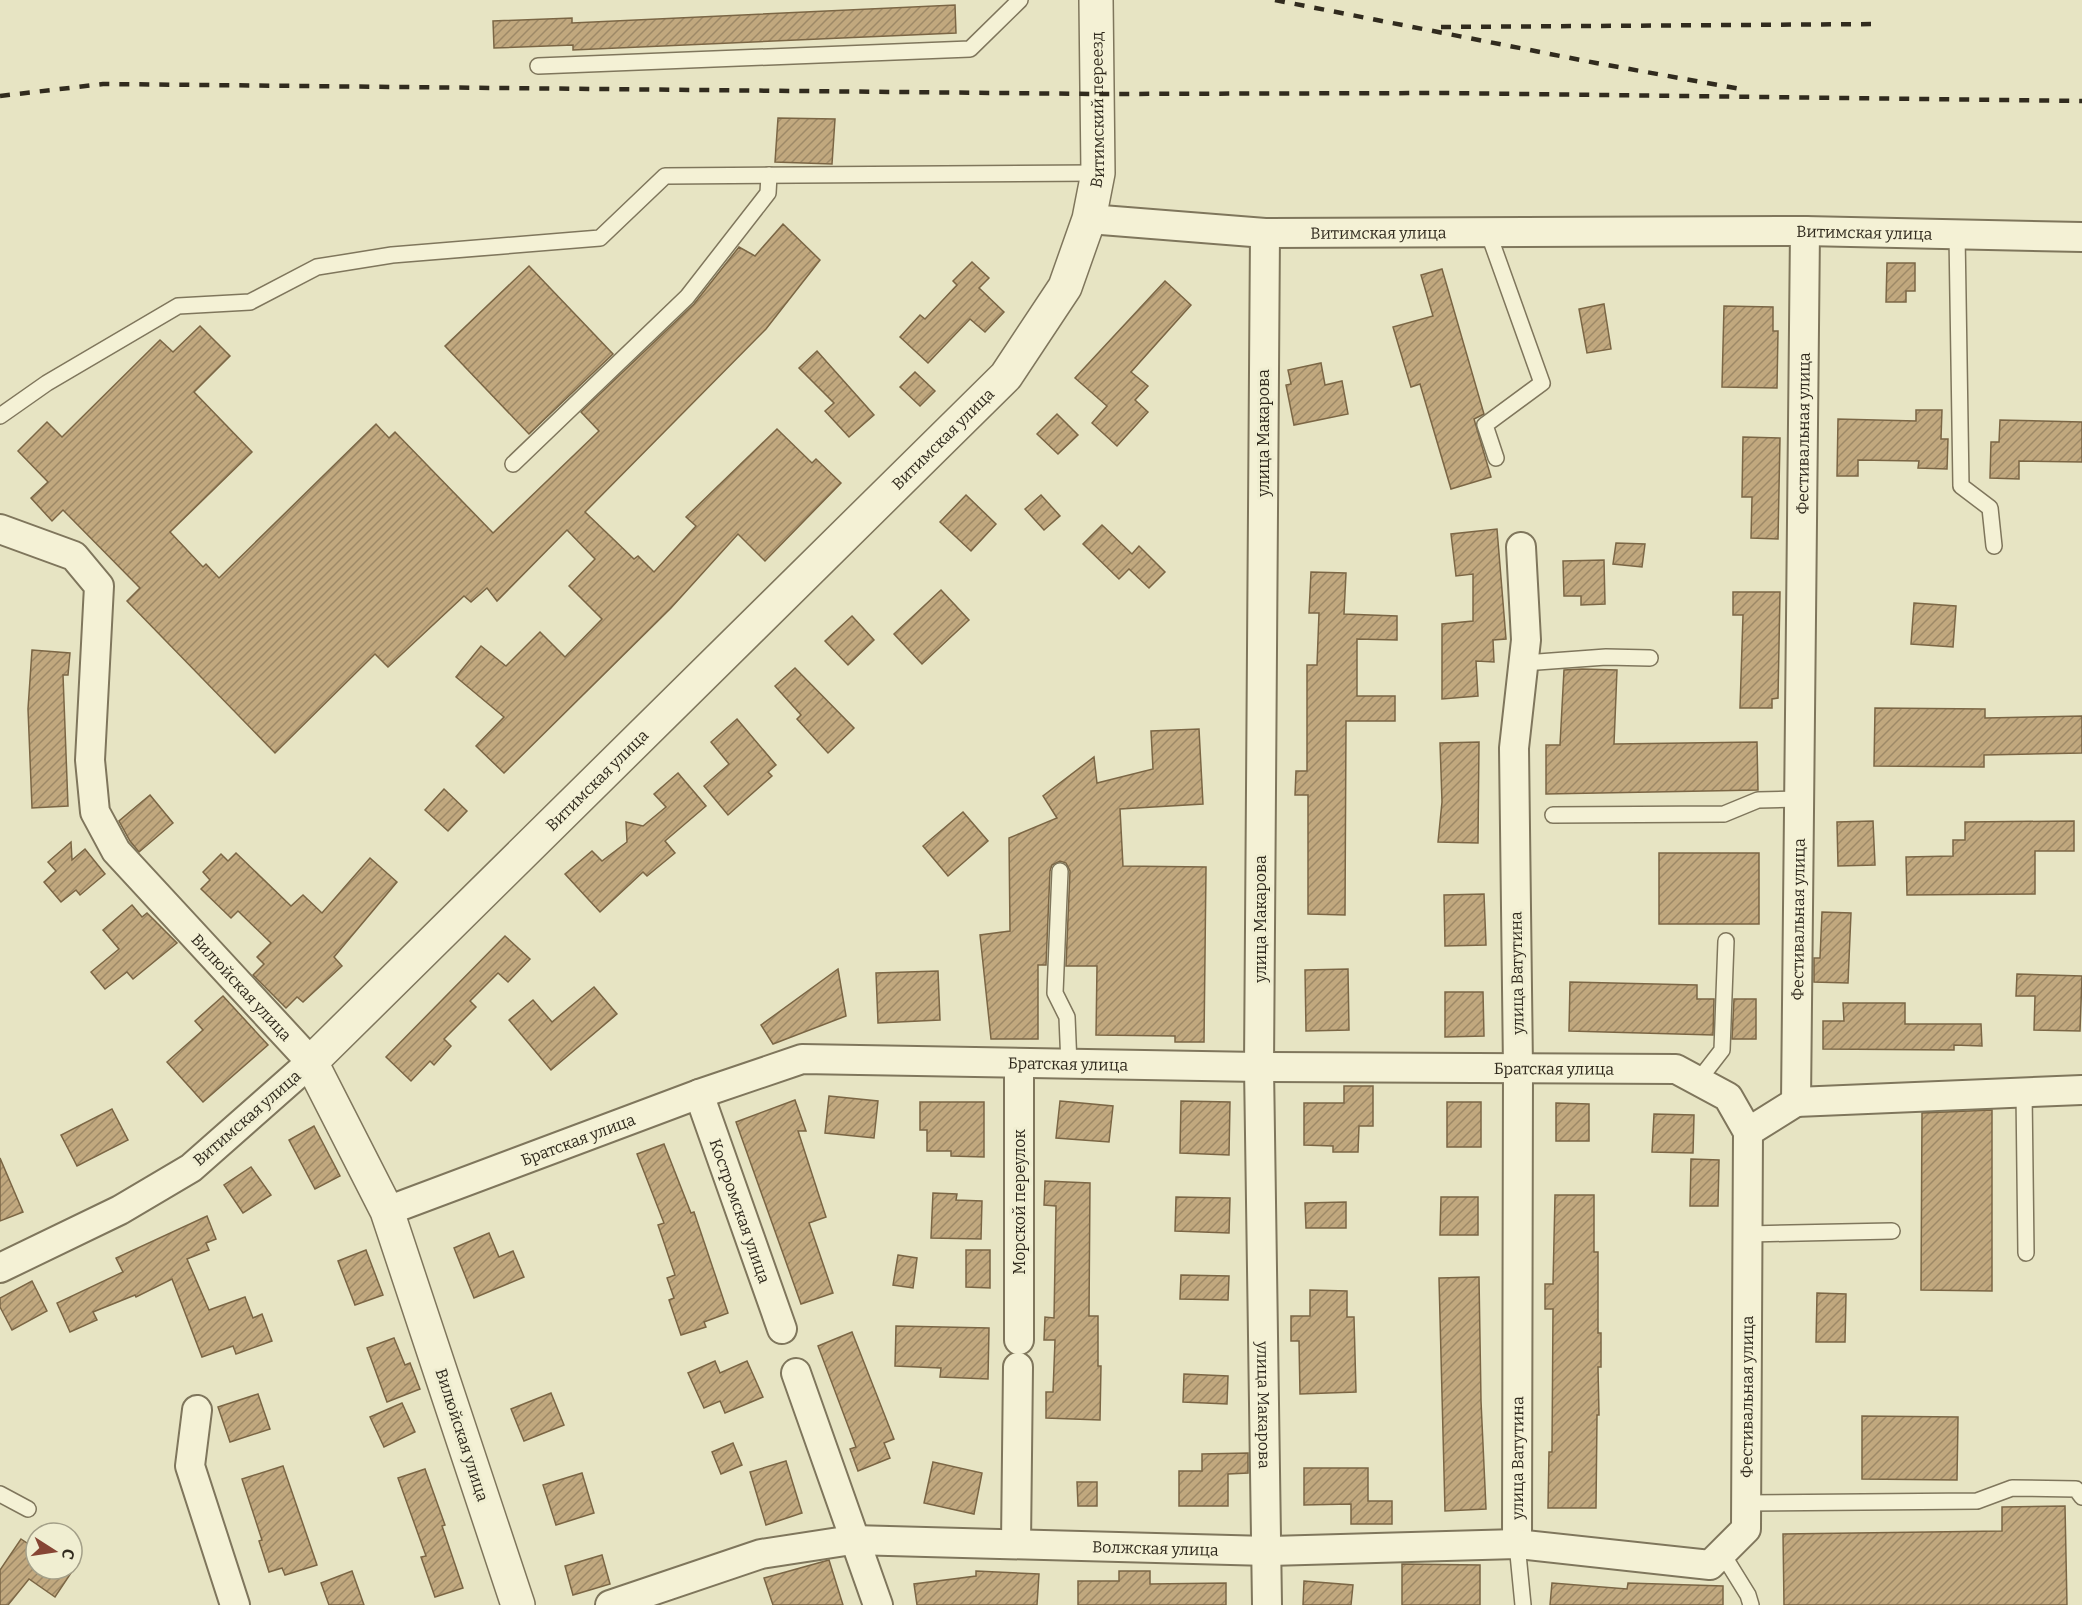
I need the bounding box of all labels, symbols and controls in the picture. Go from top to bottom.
street label: Витимский переезд [1086,31,1108,189]
street label: Витимская улица [1796,221,1933,243]
street label: Витимская улица [1310,223,1447,242]
street label: Фестивальная улица [1793,352,1813,515]
street label: улица Макарова [1254,369,1273,498]
street label: Витимская улица [888,384,998,493]
street label: Витимская улица [542,725,652,835]
street label: Фестивальная улица [1788,838,1808,1001]
street label: улица Макарова [1251,855,1270,984]
street label: улица Ватутина [1506,911,1528,1036]
street label: Вилюйская улица [188,930,296,1045]
street label: Братская улица [1008,1053,1128,1074]
street label: Братская улица [1494,1059,1614,1078]
street label: Витимская улица [189,1066,305,1170]
street label: Братская улица [518,1109,638,1169]
street label: Морской переулок [1010,1129,1029,1275]
street label: Костромская улица [706,1136,775,1286]
street label: Фестивальная улица [1737,1315,1757,1478]
street label: улица Макарова [1254,1340,1274,1469]
street label: Вилюйская улица [432,1366,493,1504]
street label: улица Ватутина [1508,1396,1527,1521]
north arrow [24,1521,84,1581]
street label: Волжская улица [1092,1537,1219,1559]
text: С [58,1547,79,1561]

